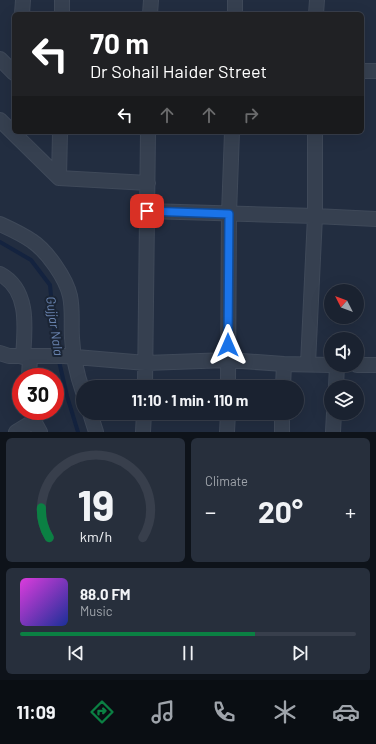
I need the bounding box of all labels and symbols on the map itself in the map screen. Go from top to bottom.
pin [130,194,164,228]
north arrow [324,284,364,324]
water label: Gujjar Nala [43,295,67,357]
position arrow [207,324,249,366]
speed limit sign: 30 [12,368,64,420]

